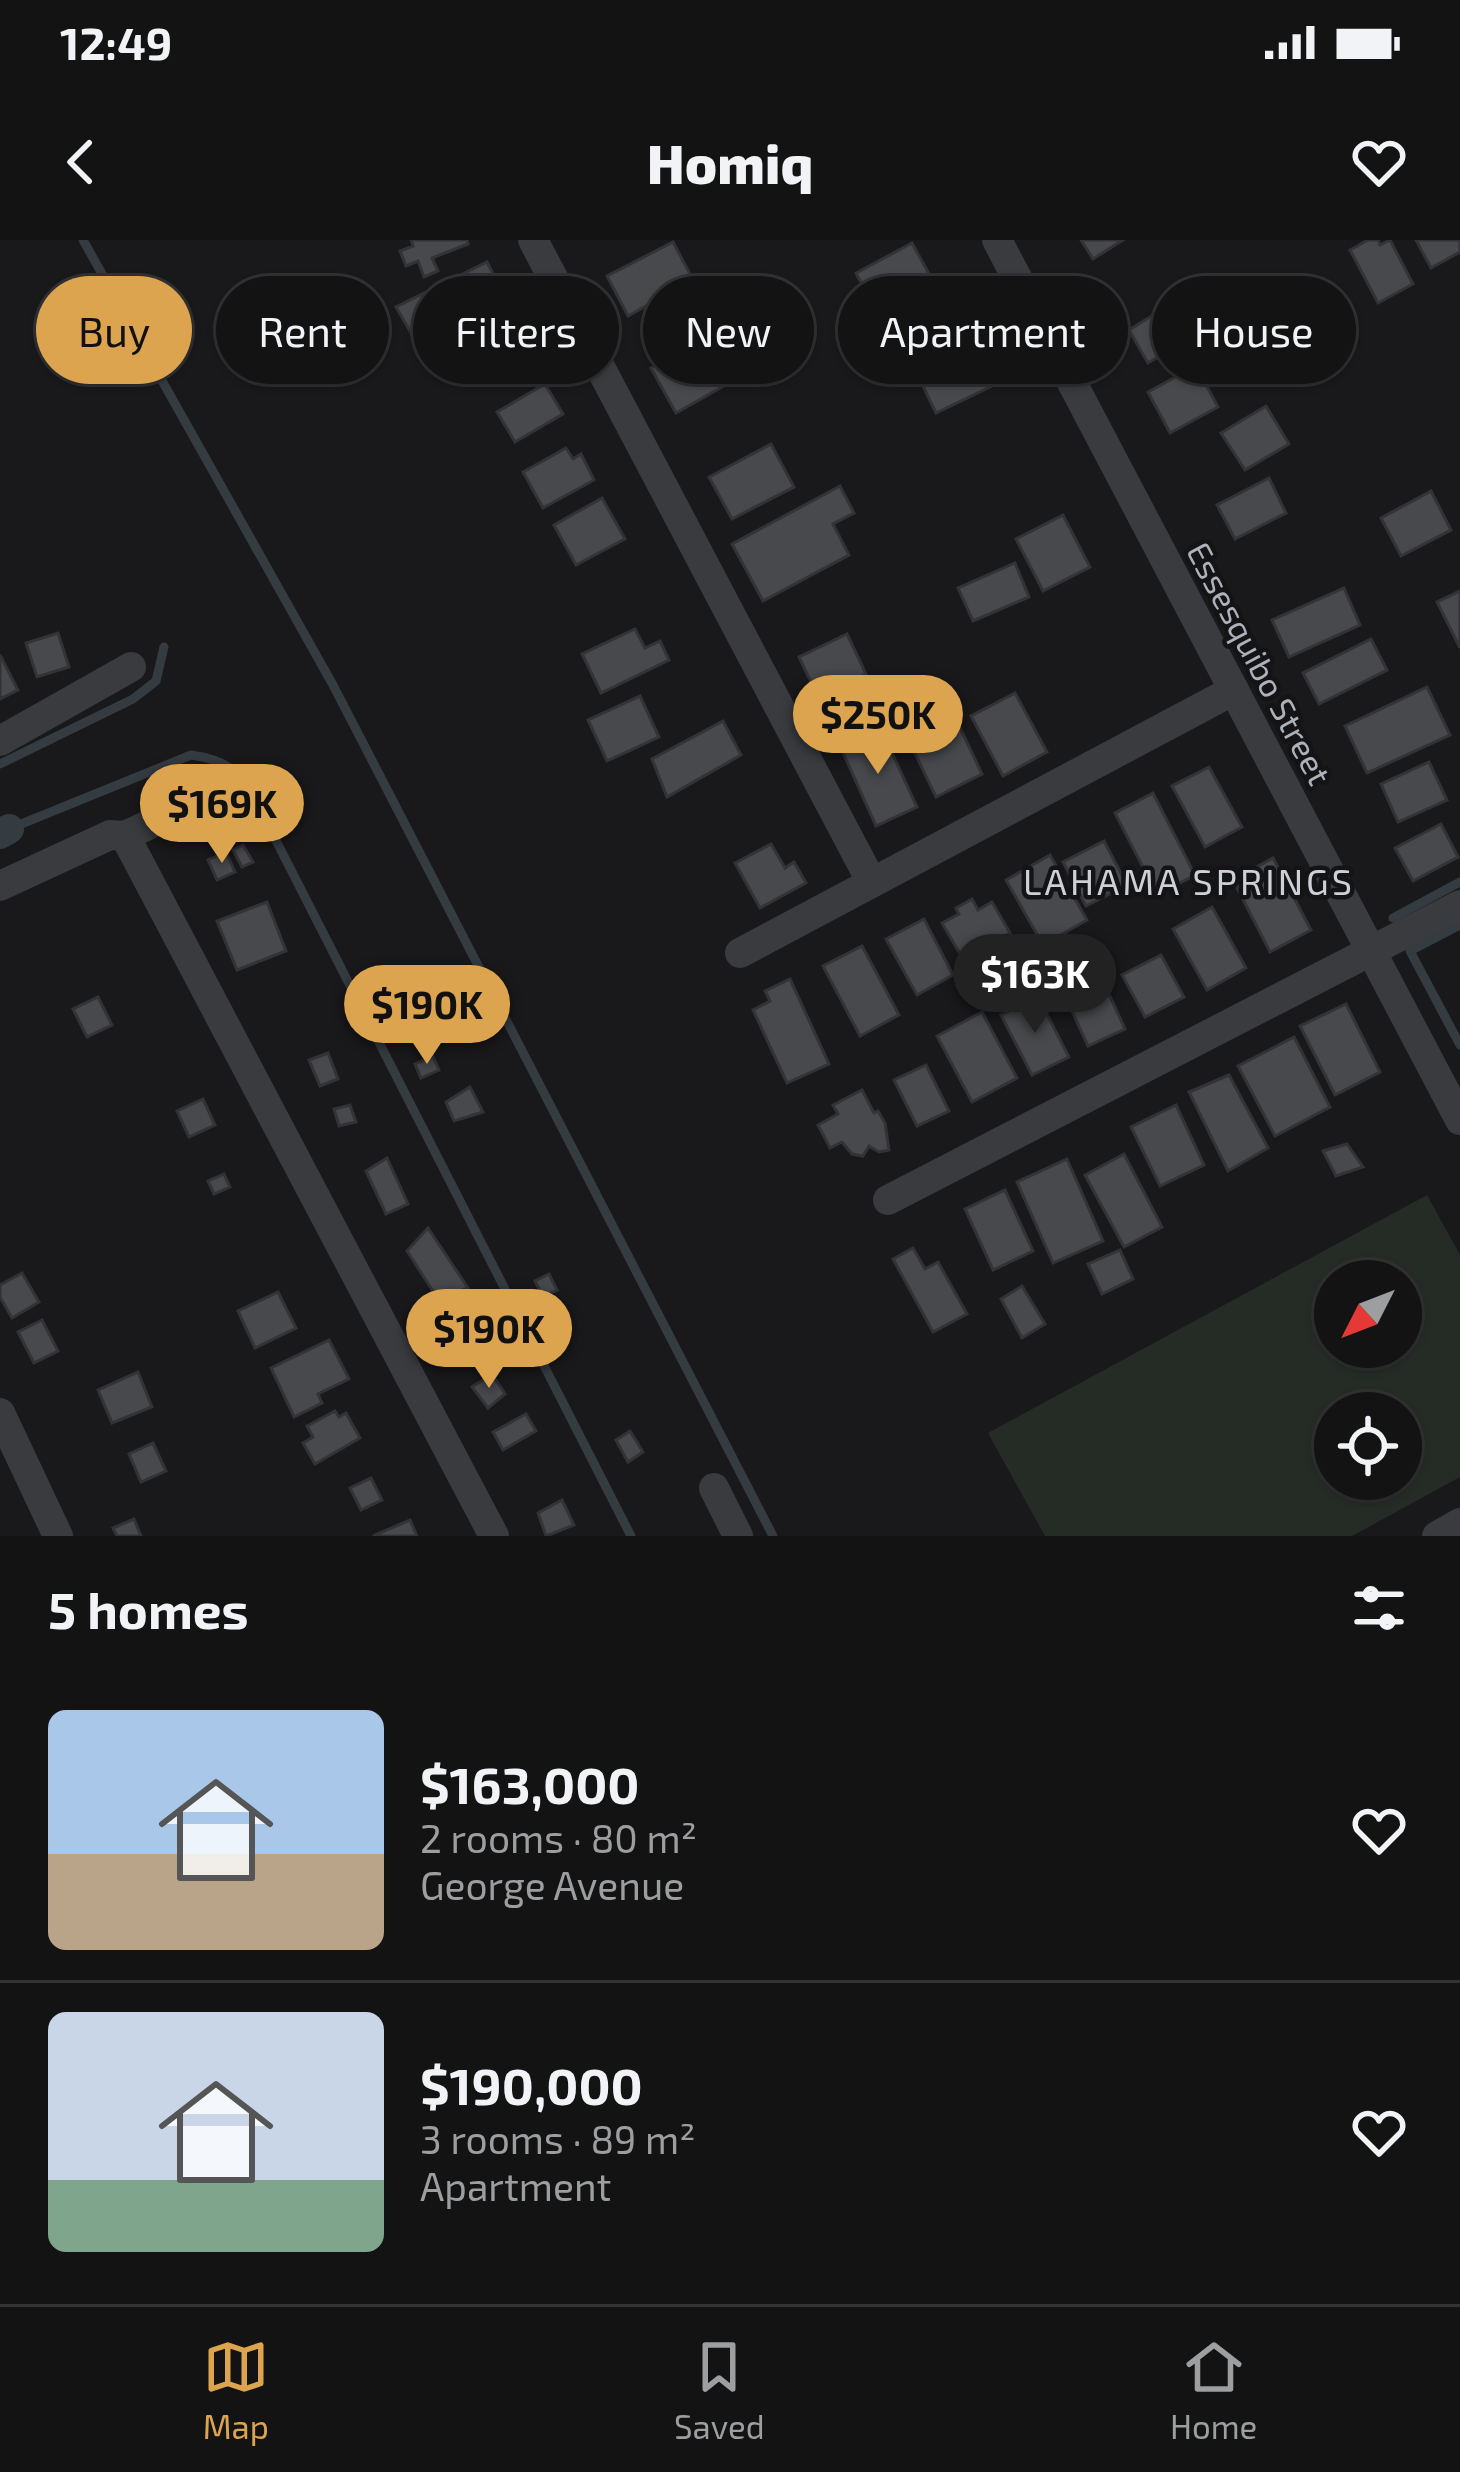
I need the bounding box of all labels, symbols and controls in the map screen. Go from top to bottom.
text: 12:49 [60,15,172,69]
icon: back [48,129,114,195]
icon: heart [1346,129,1412,195]
text: Homiq [647,130,813,195]
chip: Buy [36,276,192,384]
chip: Rent [216,276,389,384]
chip: Filters [413,276,619,384]
chip: New [643,276,814,384]
chip: Apartment [838,276,1128,384]
chip: House [1152,276,1356,384]
street label: Essesquibo Street [1179,535,1341,791]
pin: $250K [794,675,962,777]
text: $250K [820,690,936,737]
pin: $169K [138,764,306,866]
text: $169K [167,779,277,826]
district label: LAHAMA SPRINGS [1023,859,1355,902]
pin: $163K [951,934,1119,1036]
text: $163K [980,949,1090,996]
pin: $190K [343,965,511,1067]
text: $190K [371,980,483,1027]
north arrow [1314,1260,1422,1368]
map controls [1314,1260,1422,1500]
pin: $190K [405,1289,573,1391]
text: $190K [433,1304,545,1351]
button: locate [1314,1392,1422,1500]
icon: filters [1346,1575,1412,1641]
text: 5 homes [48,1578,249,1639]
text: $163,000 [420,1753,640,1814]
icon: home [144,1758,288,1902]
icon: heart [1346,1797,1412,1863]
text: 2 rooms · 80 m² [420,1814,697,1861]
text: George Avenue [420,1861,684,1908]
text: $190,000 [420,2054,643,2115]
icon: home [144,2060,288,2204]
icon: heart [1346,2099,1412,2165]
text: 3 rooms · 89 m² [420,2115,695,2162]
text: Apartment [420,2162,611,2209]
tab: Map [203,2334,269,2446]
tab: Saved [674,2334,765,2446]
tab: Home [1170,2334,1257,2446]

